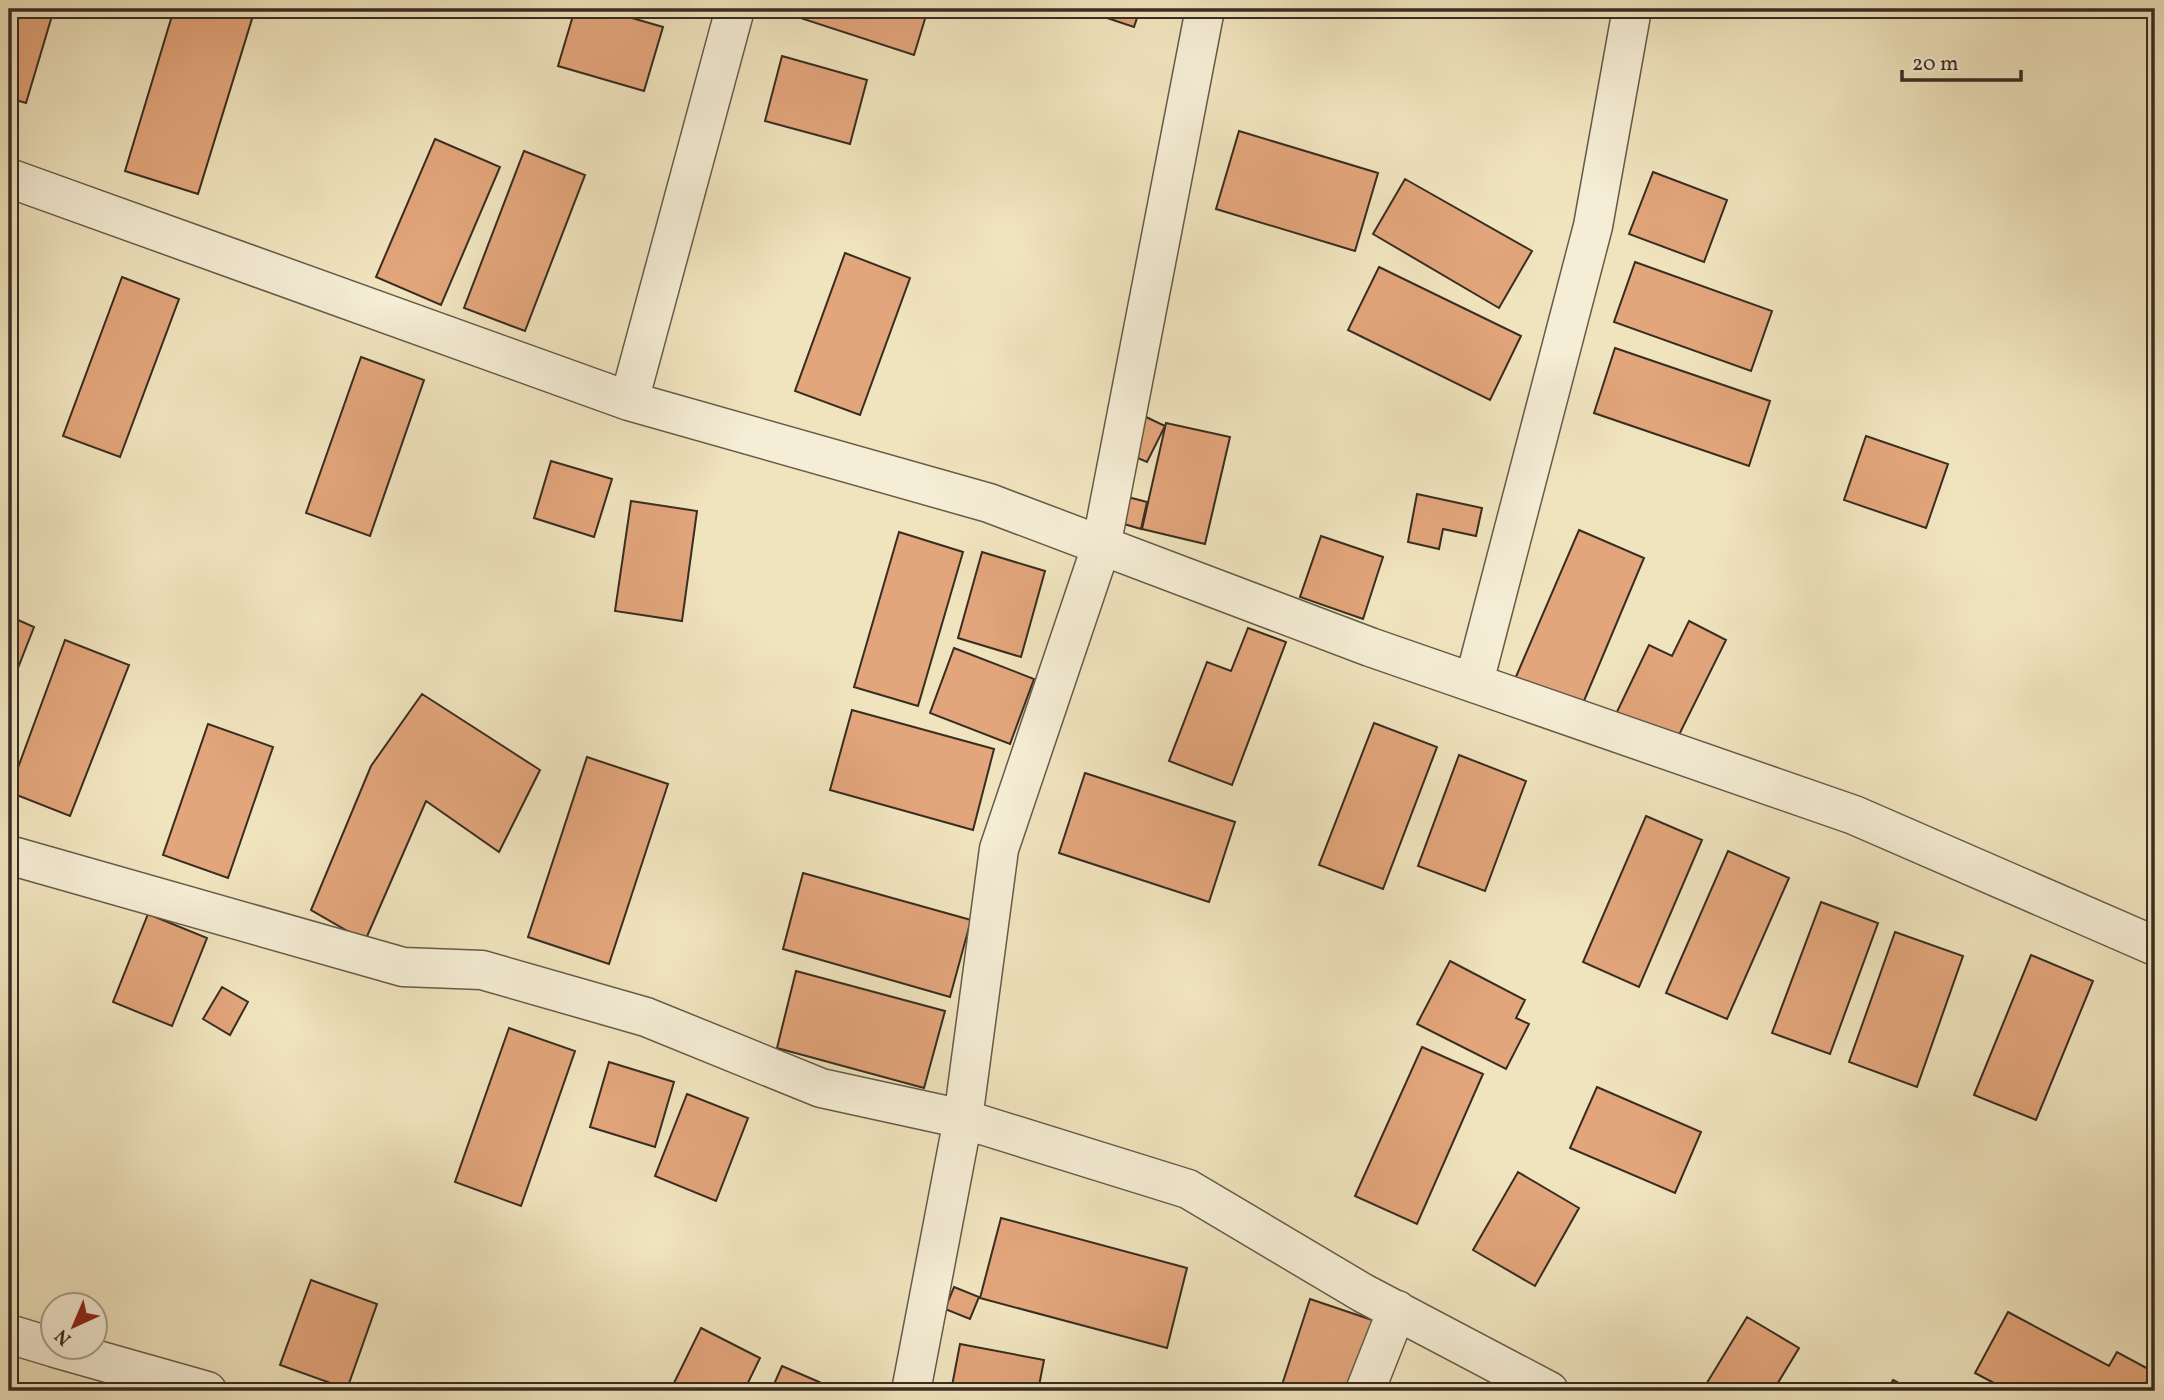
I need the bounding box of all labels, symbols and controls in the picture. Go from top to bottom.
scale bar [1902,38,2021,82]
text: 20 m [1912,50,1958,79]
north arrow [38,1292,108,1362]
text: N [49,1323,78,1351]

